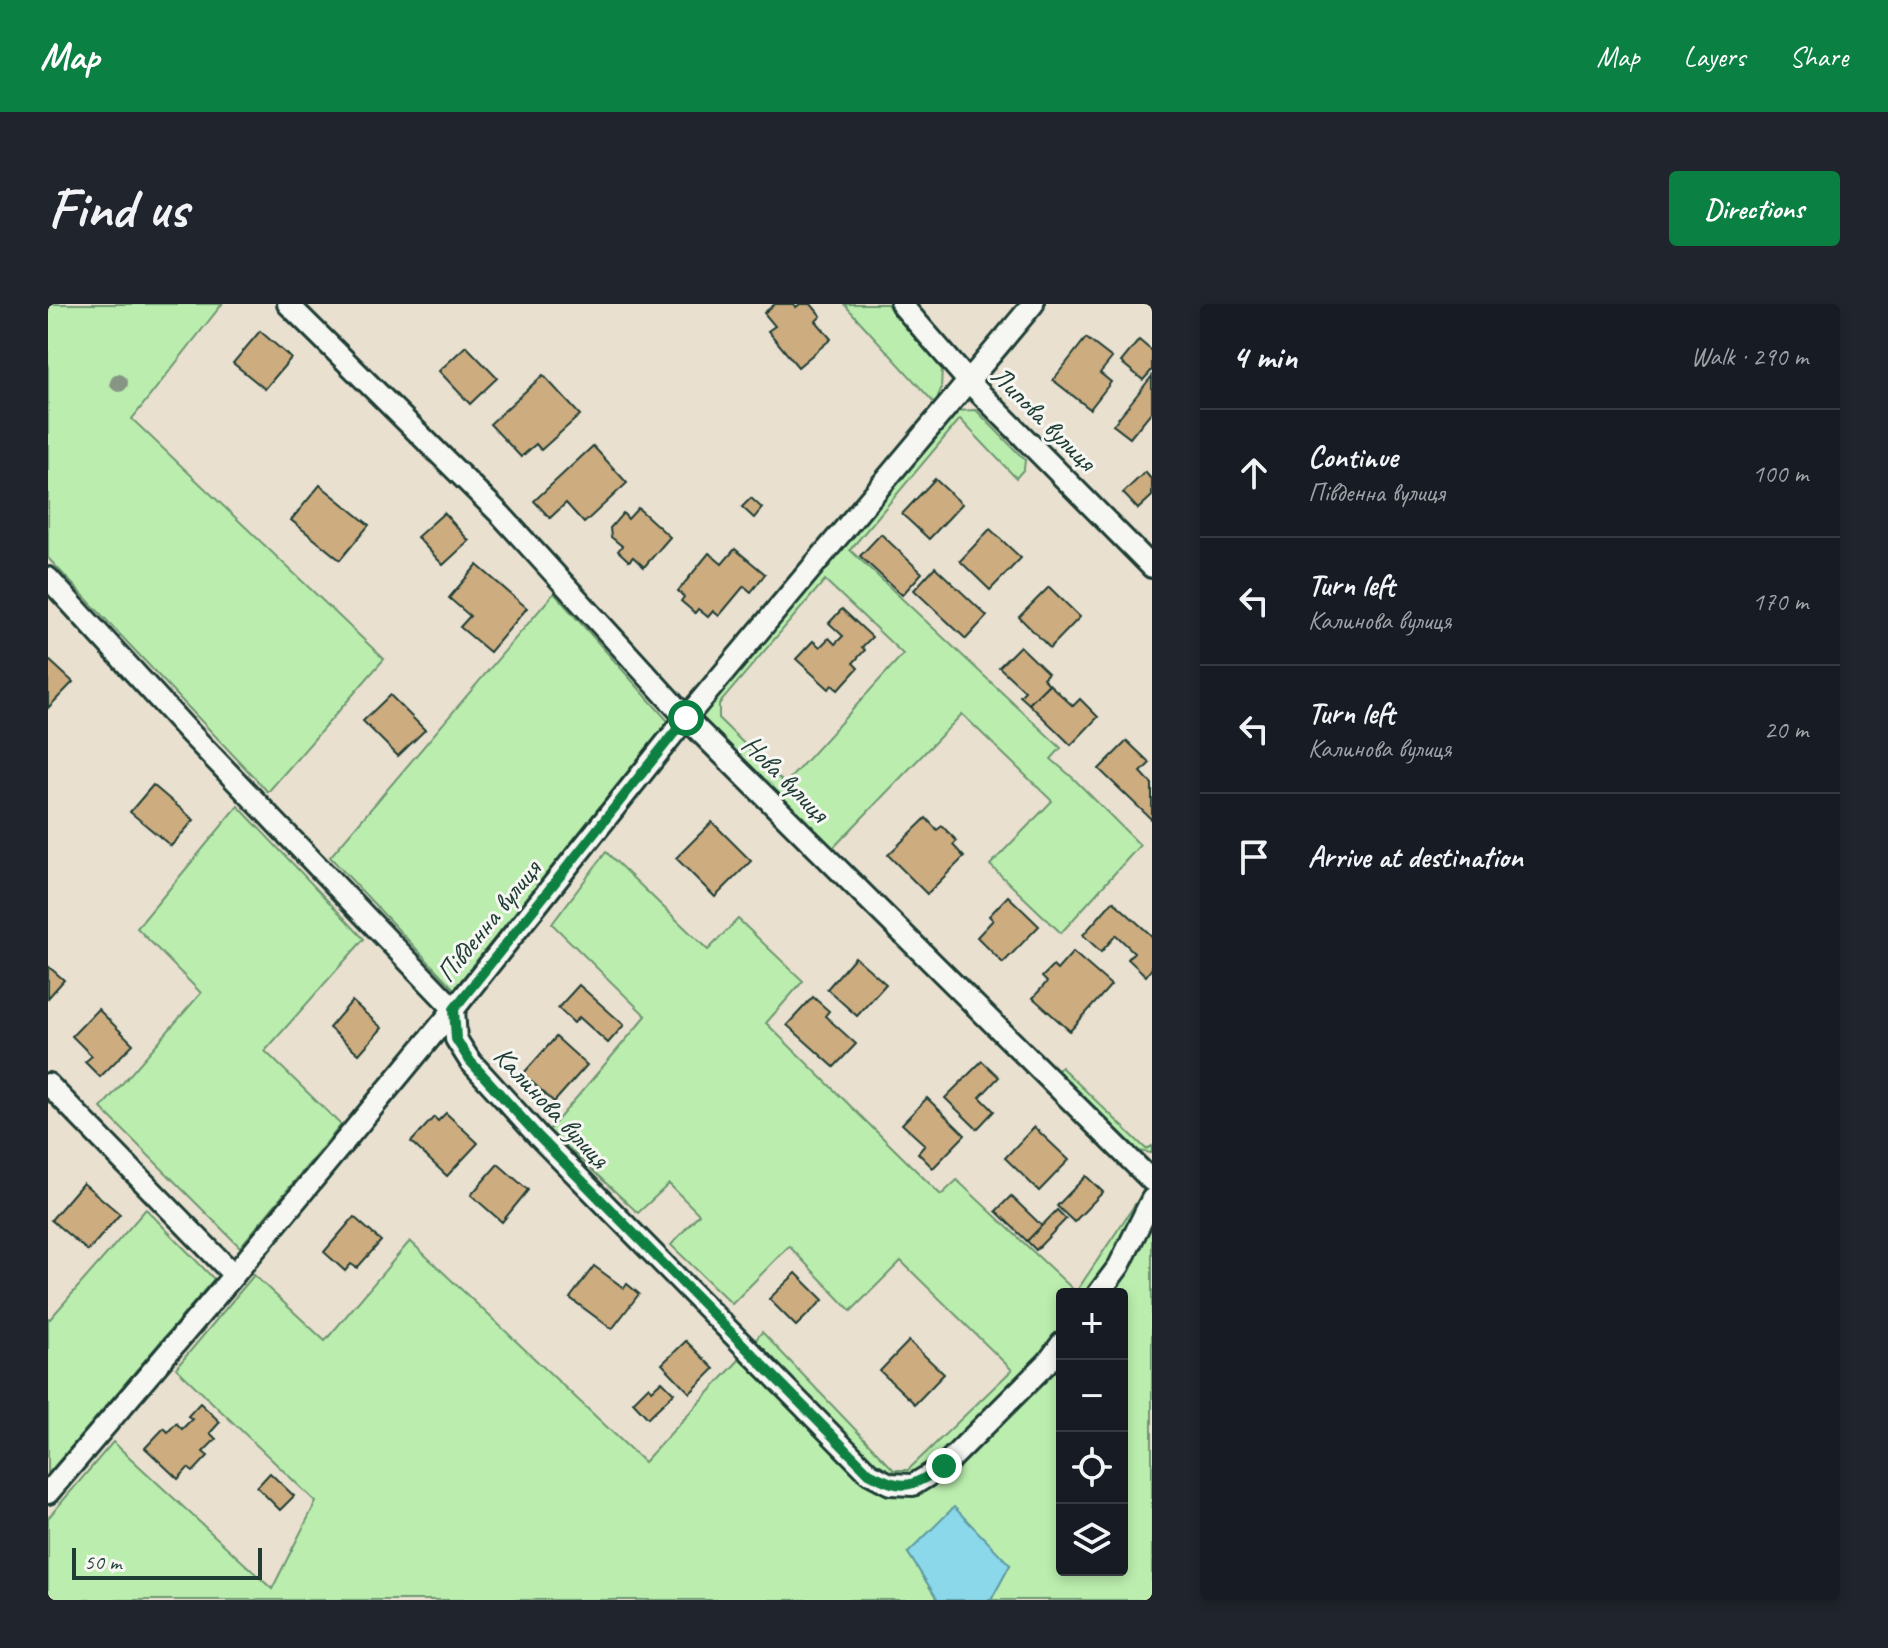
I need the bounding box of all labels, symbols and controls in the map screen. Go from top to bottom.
text: Map [40,33,99,80]
text: Map [1597,39,1640,74]
text: Layers [1684,39,1745,74]
text: Share [1789,39,1848,74]
button: Directions [1669,171,1840,246]
text: Find us [48,173,188,244]
text: 4 min [1232,335,1297,378]
text: Walk · 290 m [1691,340,1808,373]
street label: Липова вулиця [984,358,1106,480]
text: Continue [1308,438,1398,476]
icon: ahead [1232,451,1276,495]
text: 100 m [1752,457,1808,490]
text: Південна вулиця [1308,476,1445,509]
text: Turn left [1308,566,1395,604]
icon: left [1232,579,1276,623]
text: 170 m [1752,585,1808,618]
text: Калинова вулиця [1308,604,1452,637]
text: Turn left [1308,694,1395,732]
route start [668,700,704,736]
icon: left [1232,707,1276,751]
text: 20 m [1764,713,1808,746]
street label: Нова вулиця [735,727,839,831]
text: Калинова вулиця [1308,732,1452,765]
icon: arrive [1232,835,1276,879]
text: Arrive at destination [1308,838,1523,876]
street label: Південна вулиця [428,851,549,989]
street label: Калинова вулиця [486,1039,618,1176]
map controls [1056,1288,1128,1576]
button: + [1056,1288,1128,1360]
button: − [1056,1360,1128,1432]
button: locate [1056,1432,1128,1504]
route end [926,1448,962,1484]
button: layers [1056,1504,1128,1576]
scale bar [72,1544,262,1580]
text: 50 m [84,1548,121,1576]

